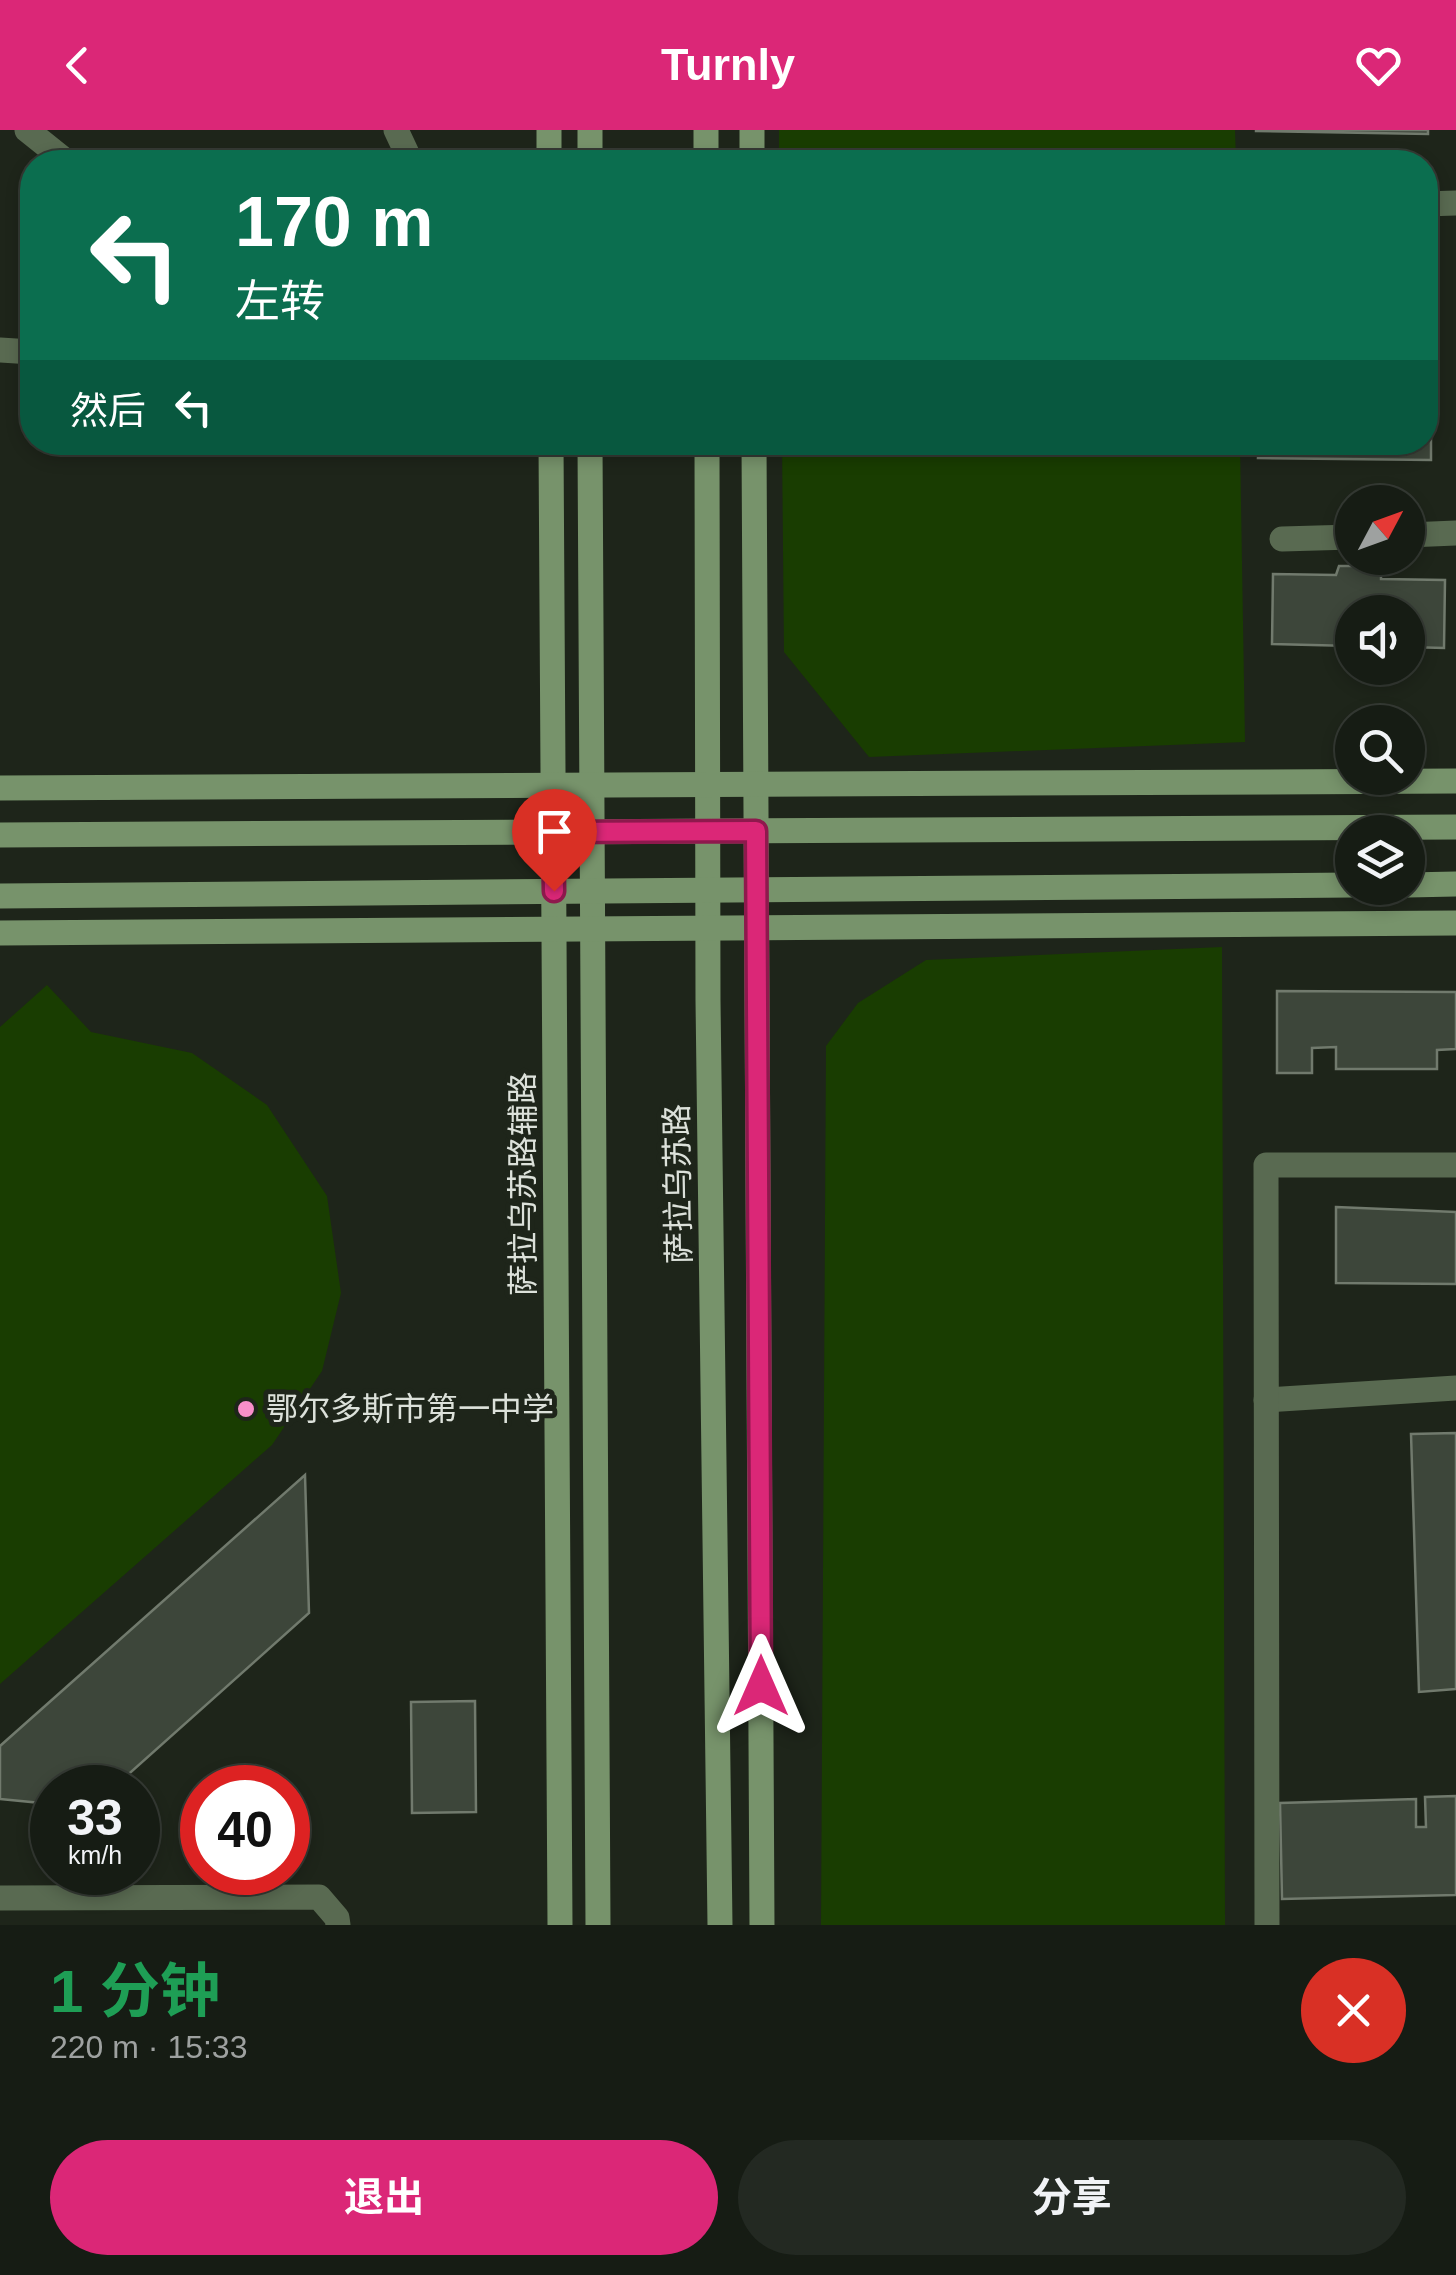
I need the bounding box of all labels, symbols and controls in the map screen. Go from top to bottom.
icon: back [50,38,105,93]
icon: heart [1351,38,1406,93]
text: Turnly [661,39,795,90]
text: 170 m [235,183,433,261]
icon: left [70,190,200,320]
text: 左转 [235,276,325,327]
icon: left [166,380,221,435]
text: 然后 [70,390,146,432]
north arrow [1335,485,1425,575]
map controls [1335,485,1425,905]
button: sound [1335,595,1425,685]
button: search [1335,705,1425,795]
pin [512,789,597,892]
icon: arrive [527,804,582,859]
button: layers [1335,815,1425,905]
street label: 萨拉乌苏路辅路 [505,1072,541,1296]
street label: 萨拉乌苏路 [659,1104,697,1264]
place label: 鄂尔多斯市第一中学 [266,1391,554,1427]
marker: 鄂尔多斯市第一中学 [235,1398,257,1420]
position arrow [709,1634,813,1738]
speed limit sign: 40 [180,1765,310,1895]
text: 33 [67,1790,123,1846]
text: km/h [68,1841,122,1869]
text: 1 分钟 [50,1958,220,2025]
button: close [1301,1958,1406,2063]
text: 220 m · 15:33 [50,2029,247,2065]
button: 退出 [50,2140,718,2255]
button: 分享 [738,2140,1406,2255]

